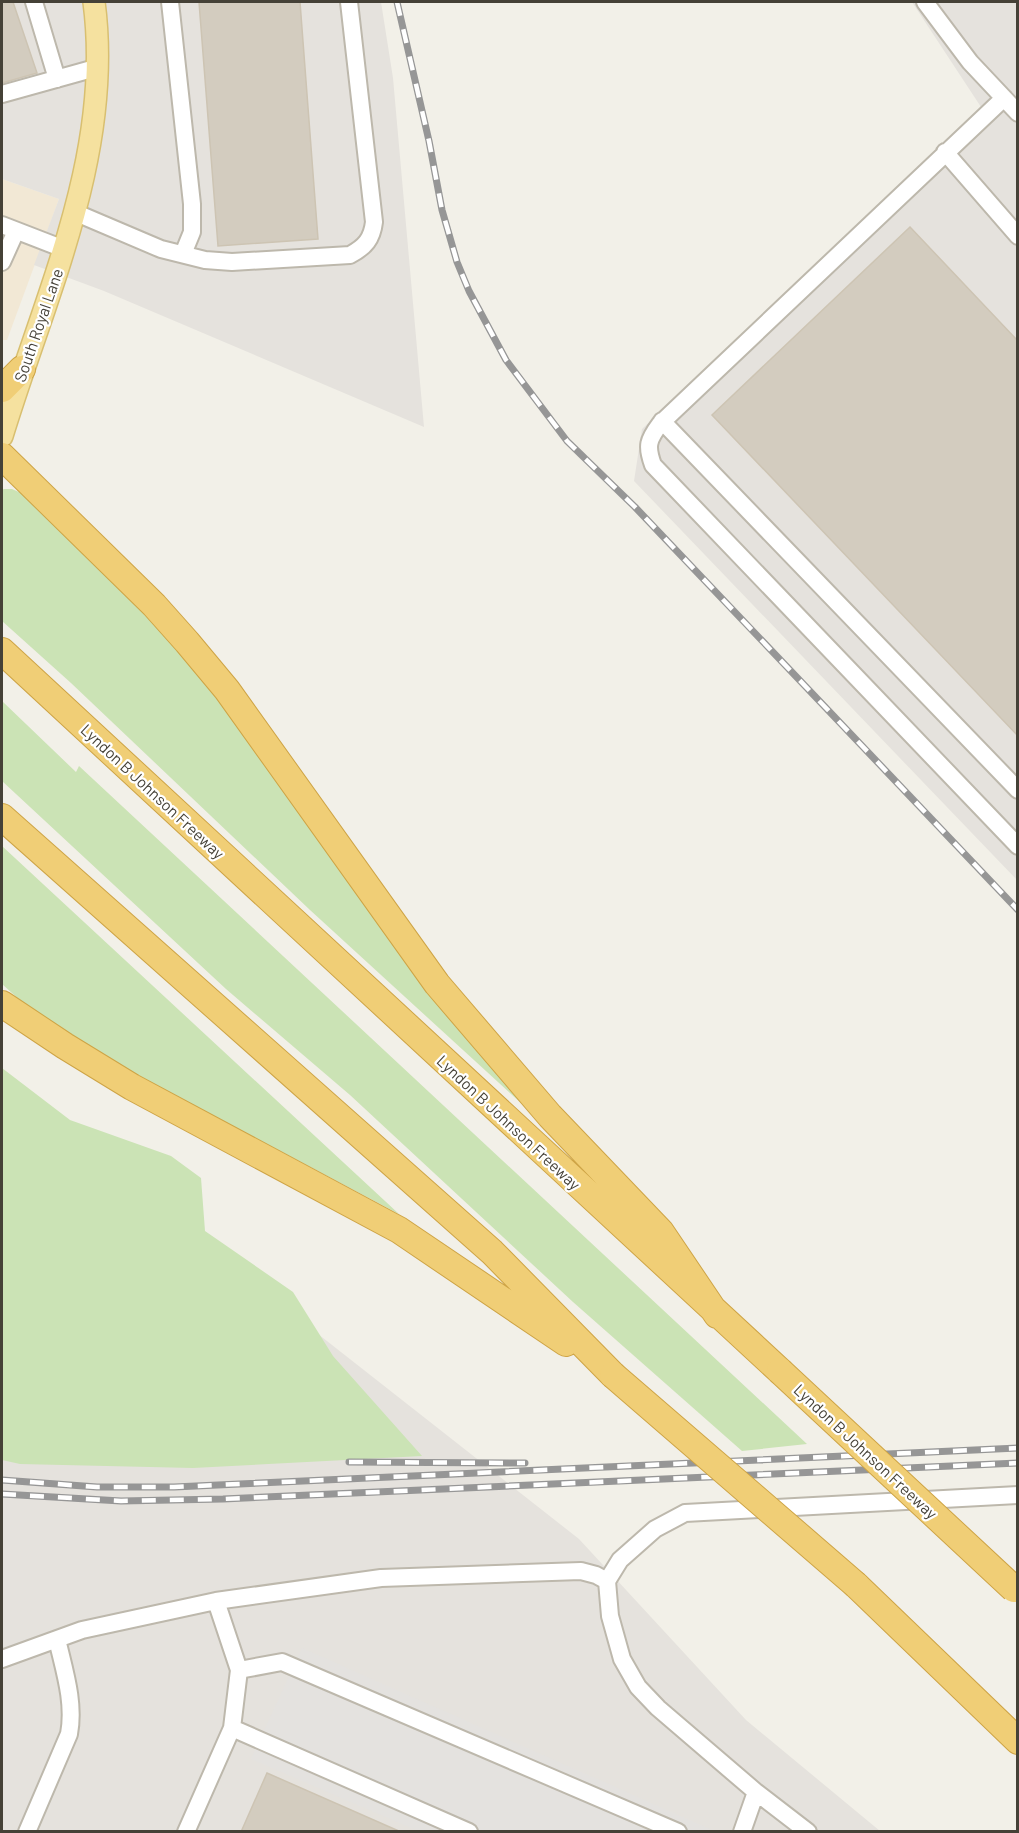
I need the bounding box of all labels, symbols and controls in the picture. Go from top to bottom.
street label: South Royal Lane [10,266,66,384]
street label: Lyndon B Johnson Freeway [77,720,229,863]
street label: Lyndon B Johnson Freeway [433,1051,585,1194]
street label: Lyndon B Johnson Freeway [790,1380,942,1523]

